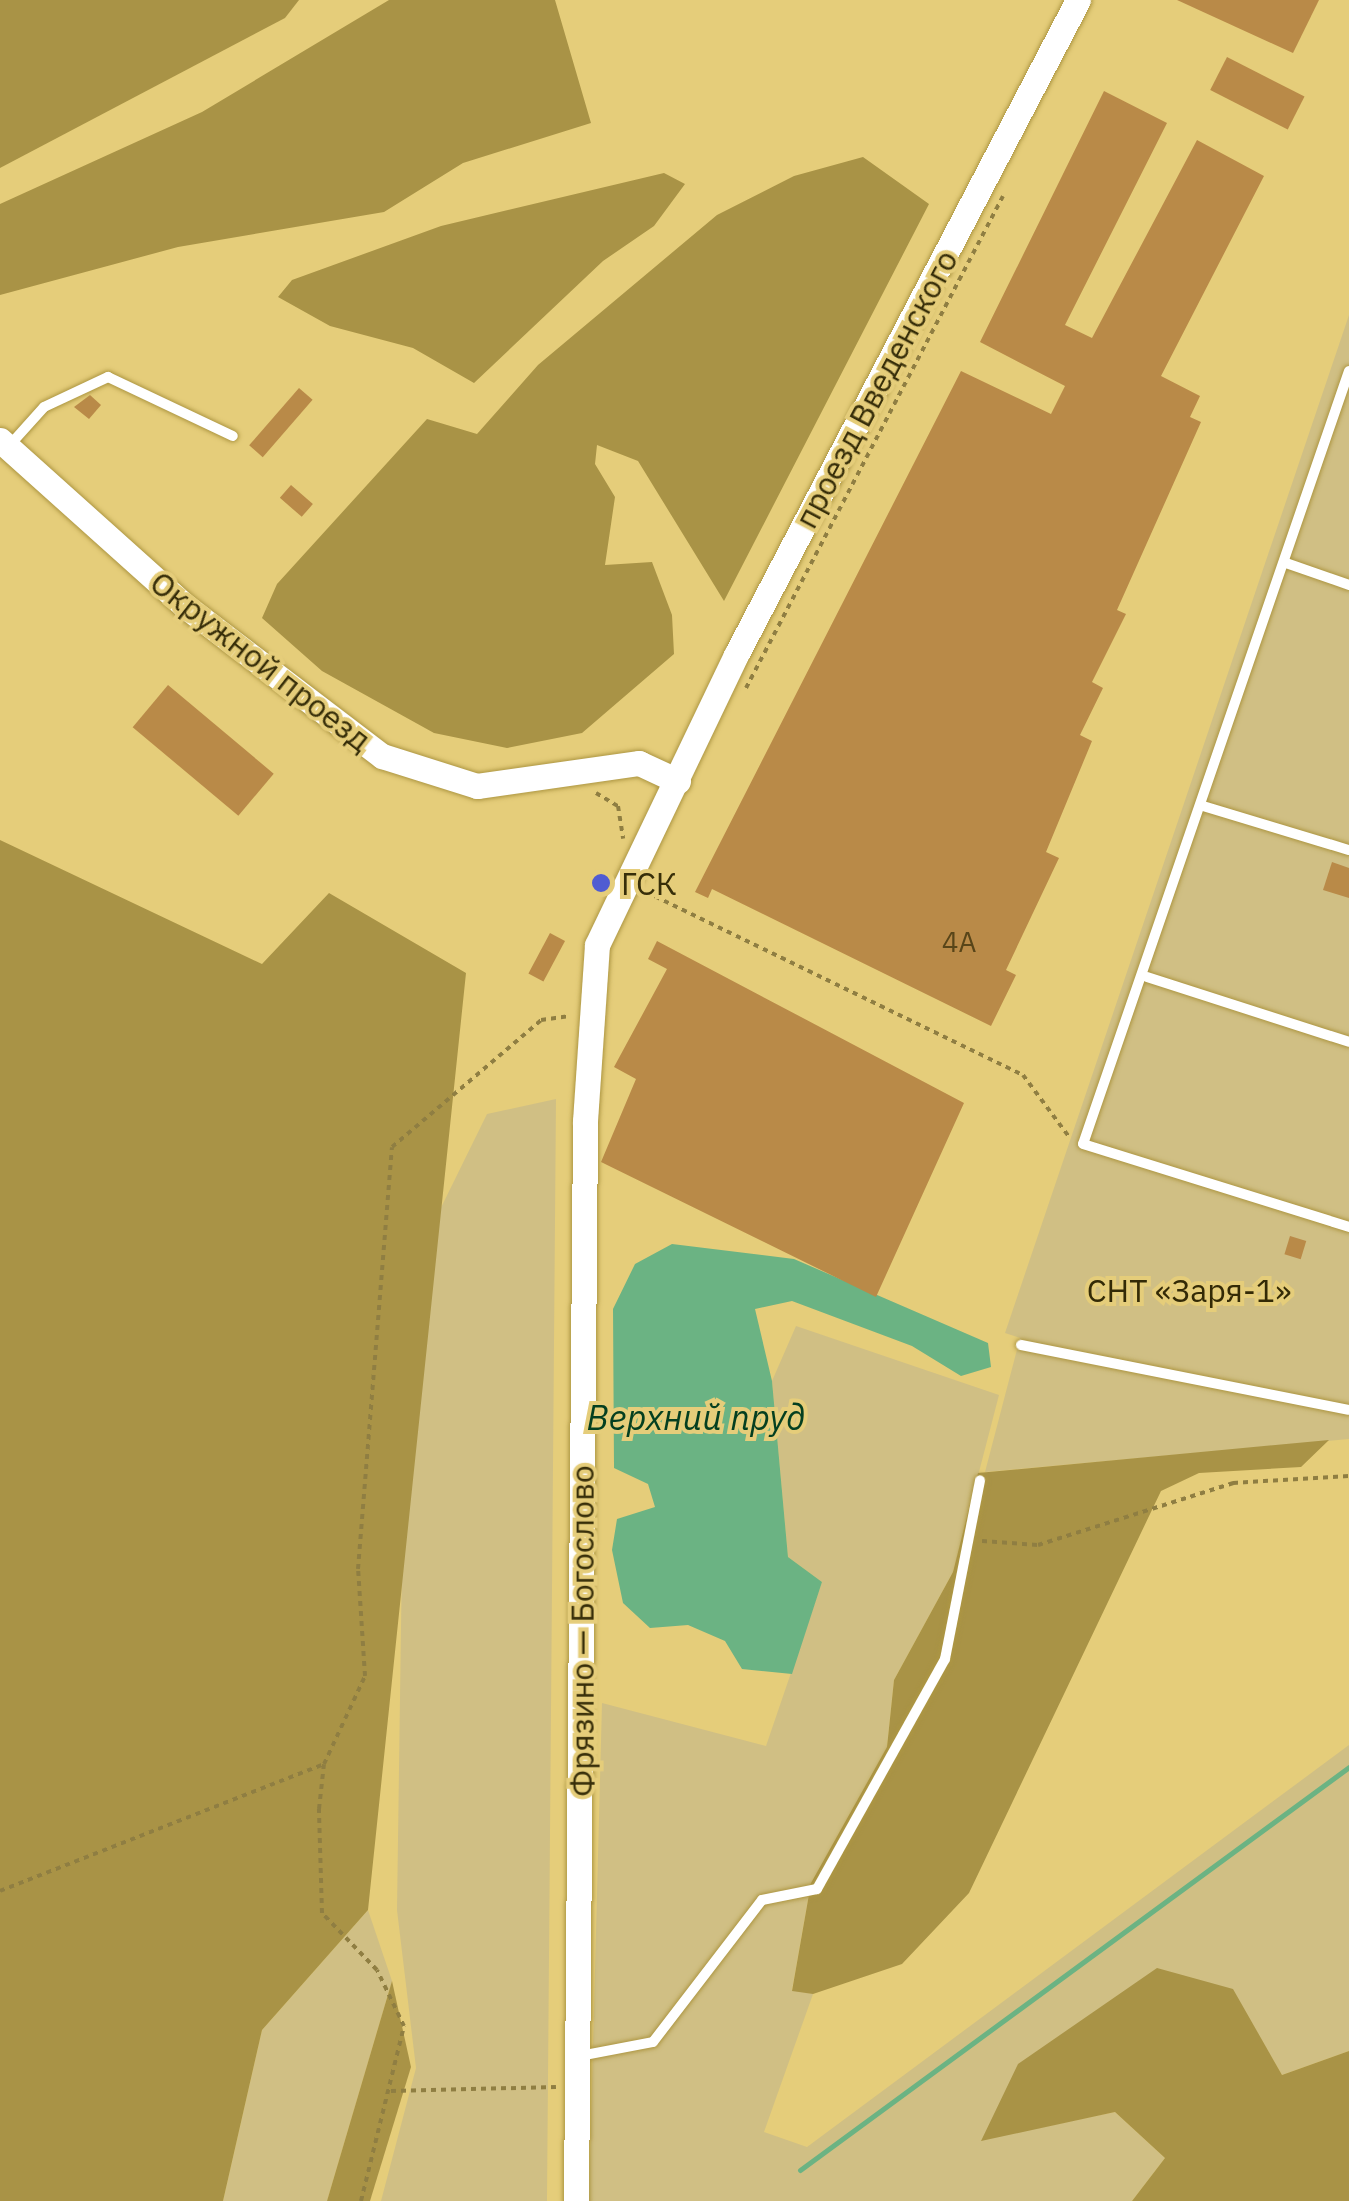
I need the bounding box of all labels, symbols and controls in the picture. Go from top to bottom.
street label: проезд Введенского [786,243,966,535]
street label: Окружной проезд [143,563,379,759]
place label: ГСК [621,864,677,902]
marker: ГСК [590,872,612,894]
house number: 4А [942,925,976,959]
park label: СНТ «Заря-1» [1087,1271,1291,1309]
water label: Верхний пруд [587,1396,805,1438]
street label: Фрязино — Богослово [563,1465,601,1797]

